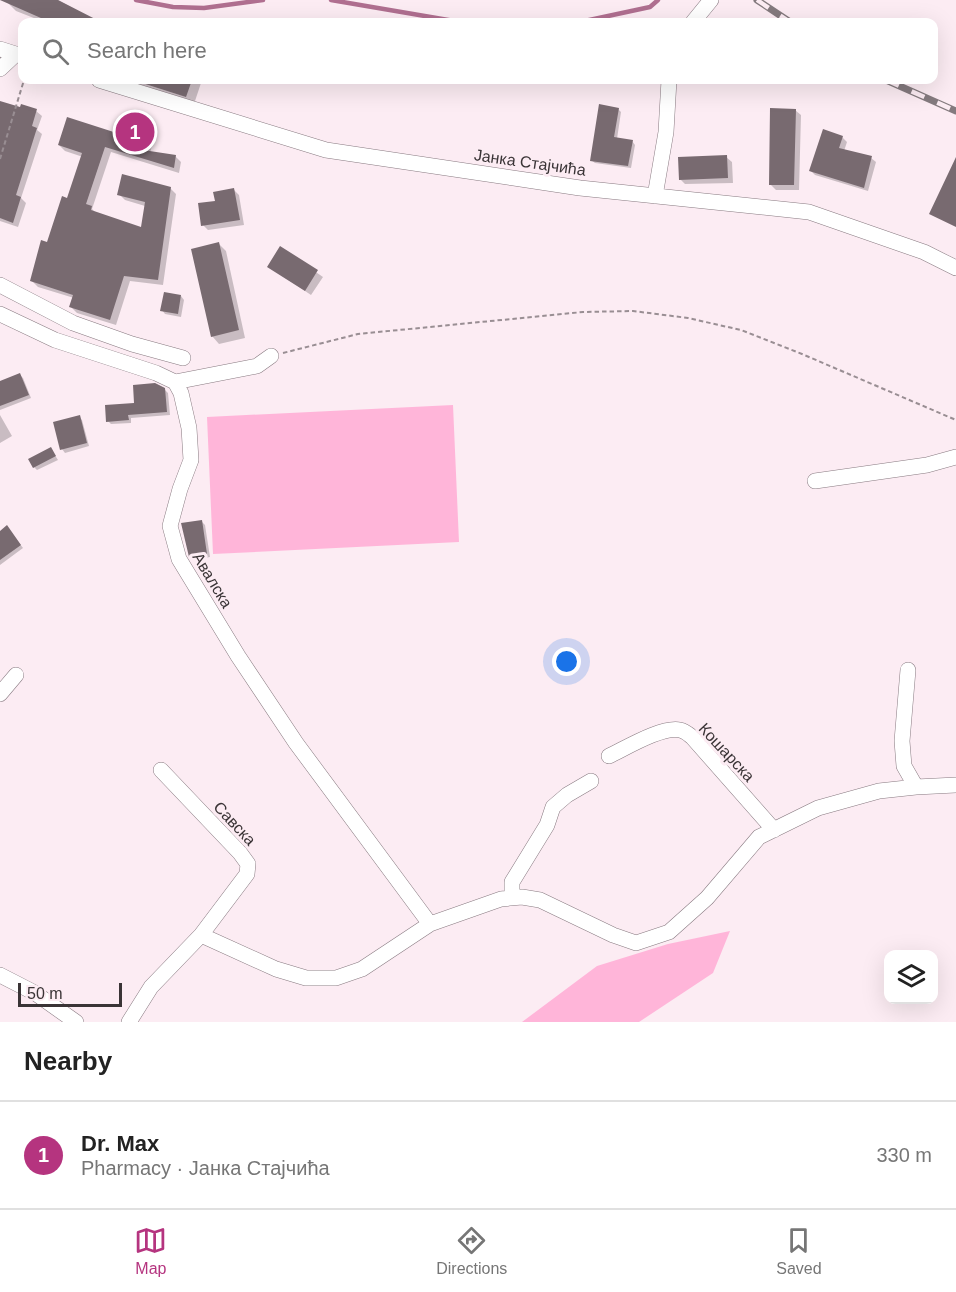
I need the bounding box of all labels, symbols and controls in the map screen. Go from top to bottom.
search box [18,18,938,84]
icon: search [39,35,72,68]
text: Search here [87,38,207,63]
pin: 1 [116,110,154,154]
street label: Јанка Стајчића [473,146,587,179]
street label: Авалска [189,550,236,611]
your location [552,647,581,676]
street label: Кошарска [695,720,758,785]
street label: Савска [210,798,259,849]
map controls [884,950,938,1004]
button: layers [884,950,938,1004]
scale bar [18,980,122,1008]
text: 50 m [27,985,63,1002]
text: Nearby [24,1046,112,1076]
text: Dr. Max [81,1131,159,1156]
text: 1 [38,1144,49,1166]
text: 330 m [876,1144,932,1166]
text: Pharmacy · Јанка Стајчића [81,1157,330,1179]
tab: Map [134,1224,167,1278]
tab: Directions [436,1224,507,1278]
tab: Saved [776,1224,822,1278]

